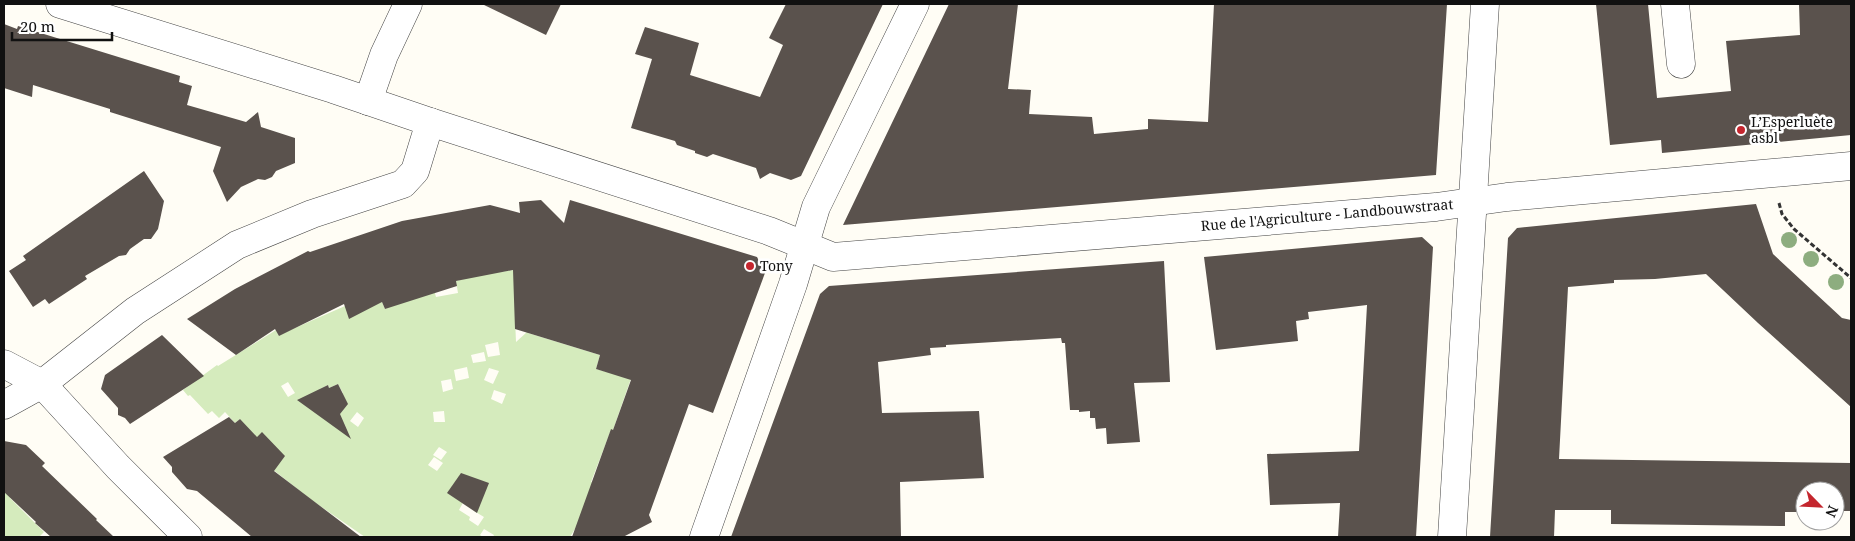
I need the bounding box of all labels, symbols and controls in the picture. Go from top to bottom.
scale bar [12,10,112,42]
text: 20 m [20,16,55,36]
place label: L’Esperluète asbl [1751,112,1833,147]
marker: L’Esperluète asbl [1735,124,1747,136]
street label: Rue de l'Agriculture - Landbouwstraat [1200,194,1454,235]
place label: Tony [760,256,793,275]
marker: Tony [744,260,756,272]
north arrow [1795,481,1845,531]
text: N [1821,503,1843,520]

